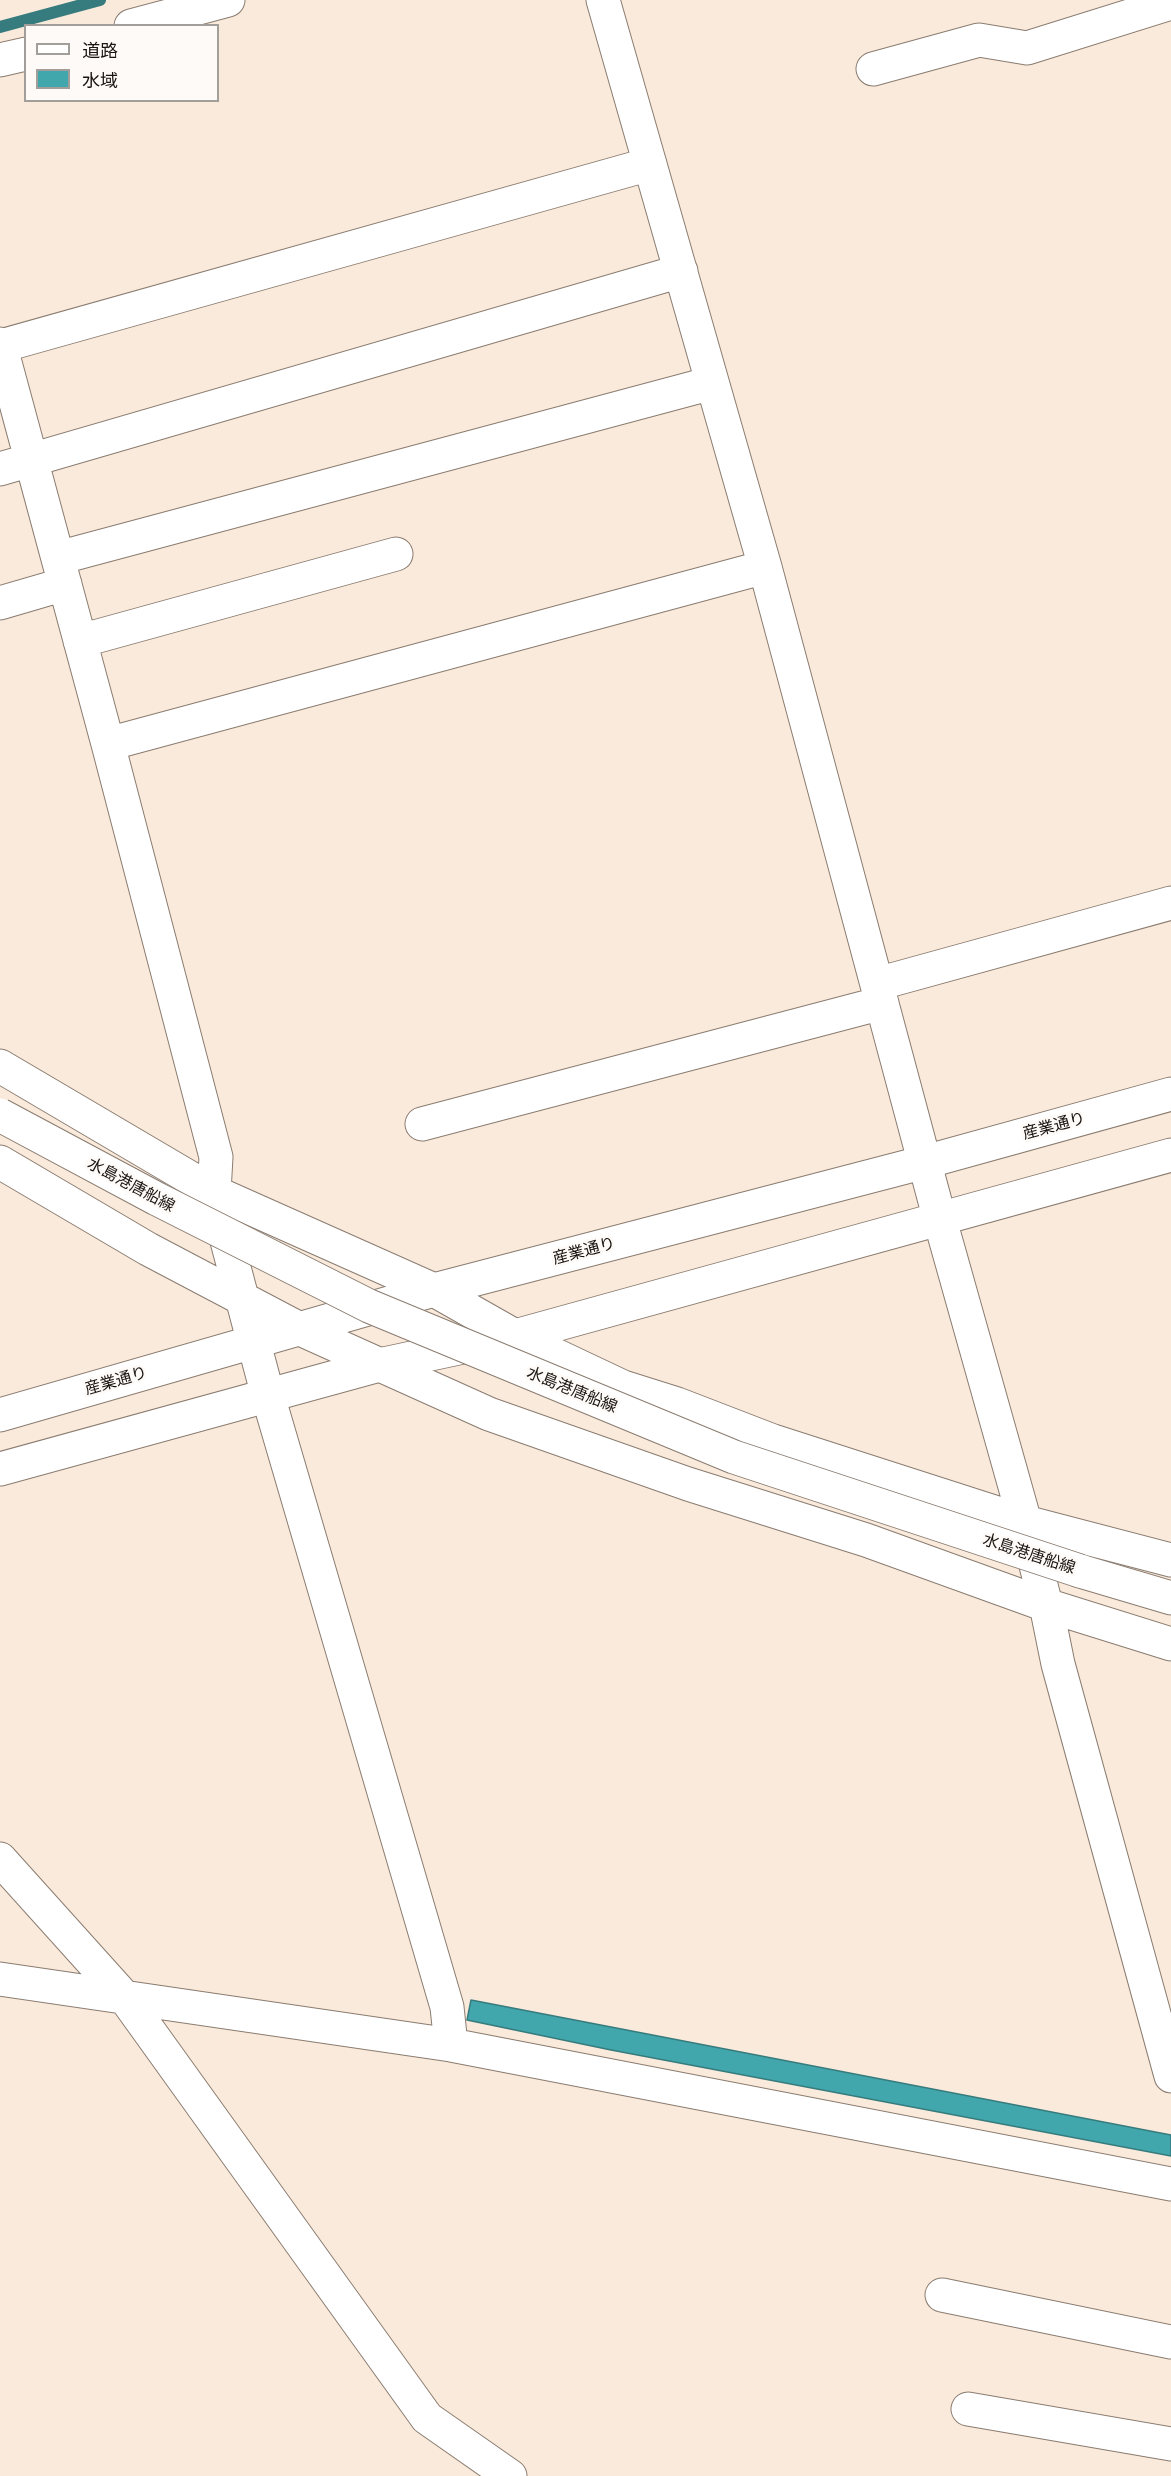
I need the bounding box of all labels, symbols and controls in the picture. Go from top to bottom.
legend [24,24,219,102]
text: 道路 [82,40,118,61]
text: 水域 [82,70,118,91]
street label: 産業通り [1021,1108,1087,1144]
street label: 水島港唐船線 [84,1154,178,1216]
street label: 産業通り [551,1233,617,1269]
street label: 産業通り [83,1363,149,1399]
street label: 水島港唐船線 [524,1363,620,1417]
street label: 水島港唐船線 [980,1530,1078,1578]

